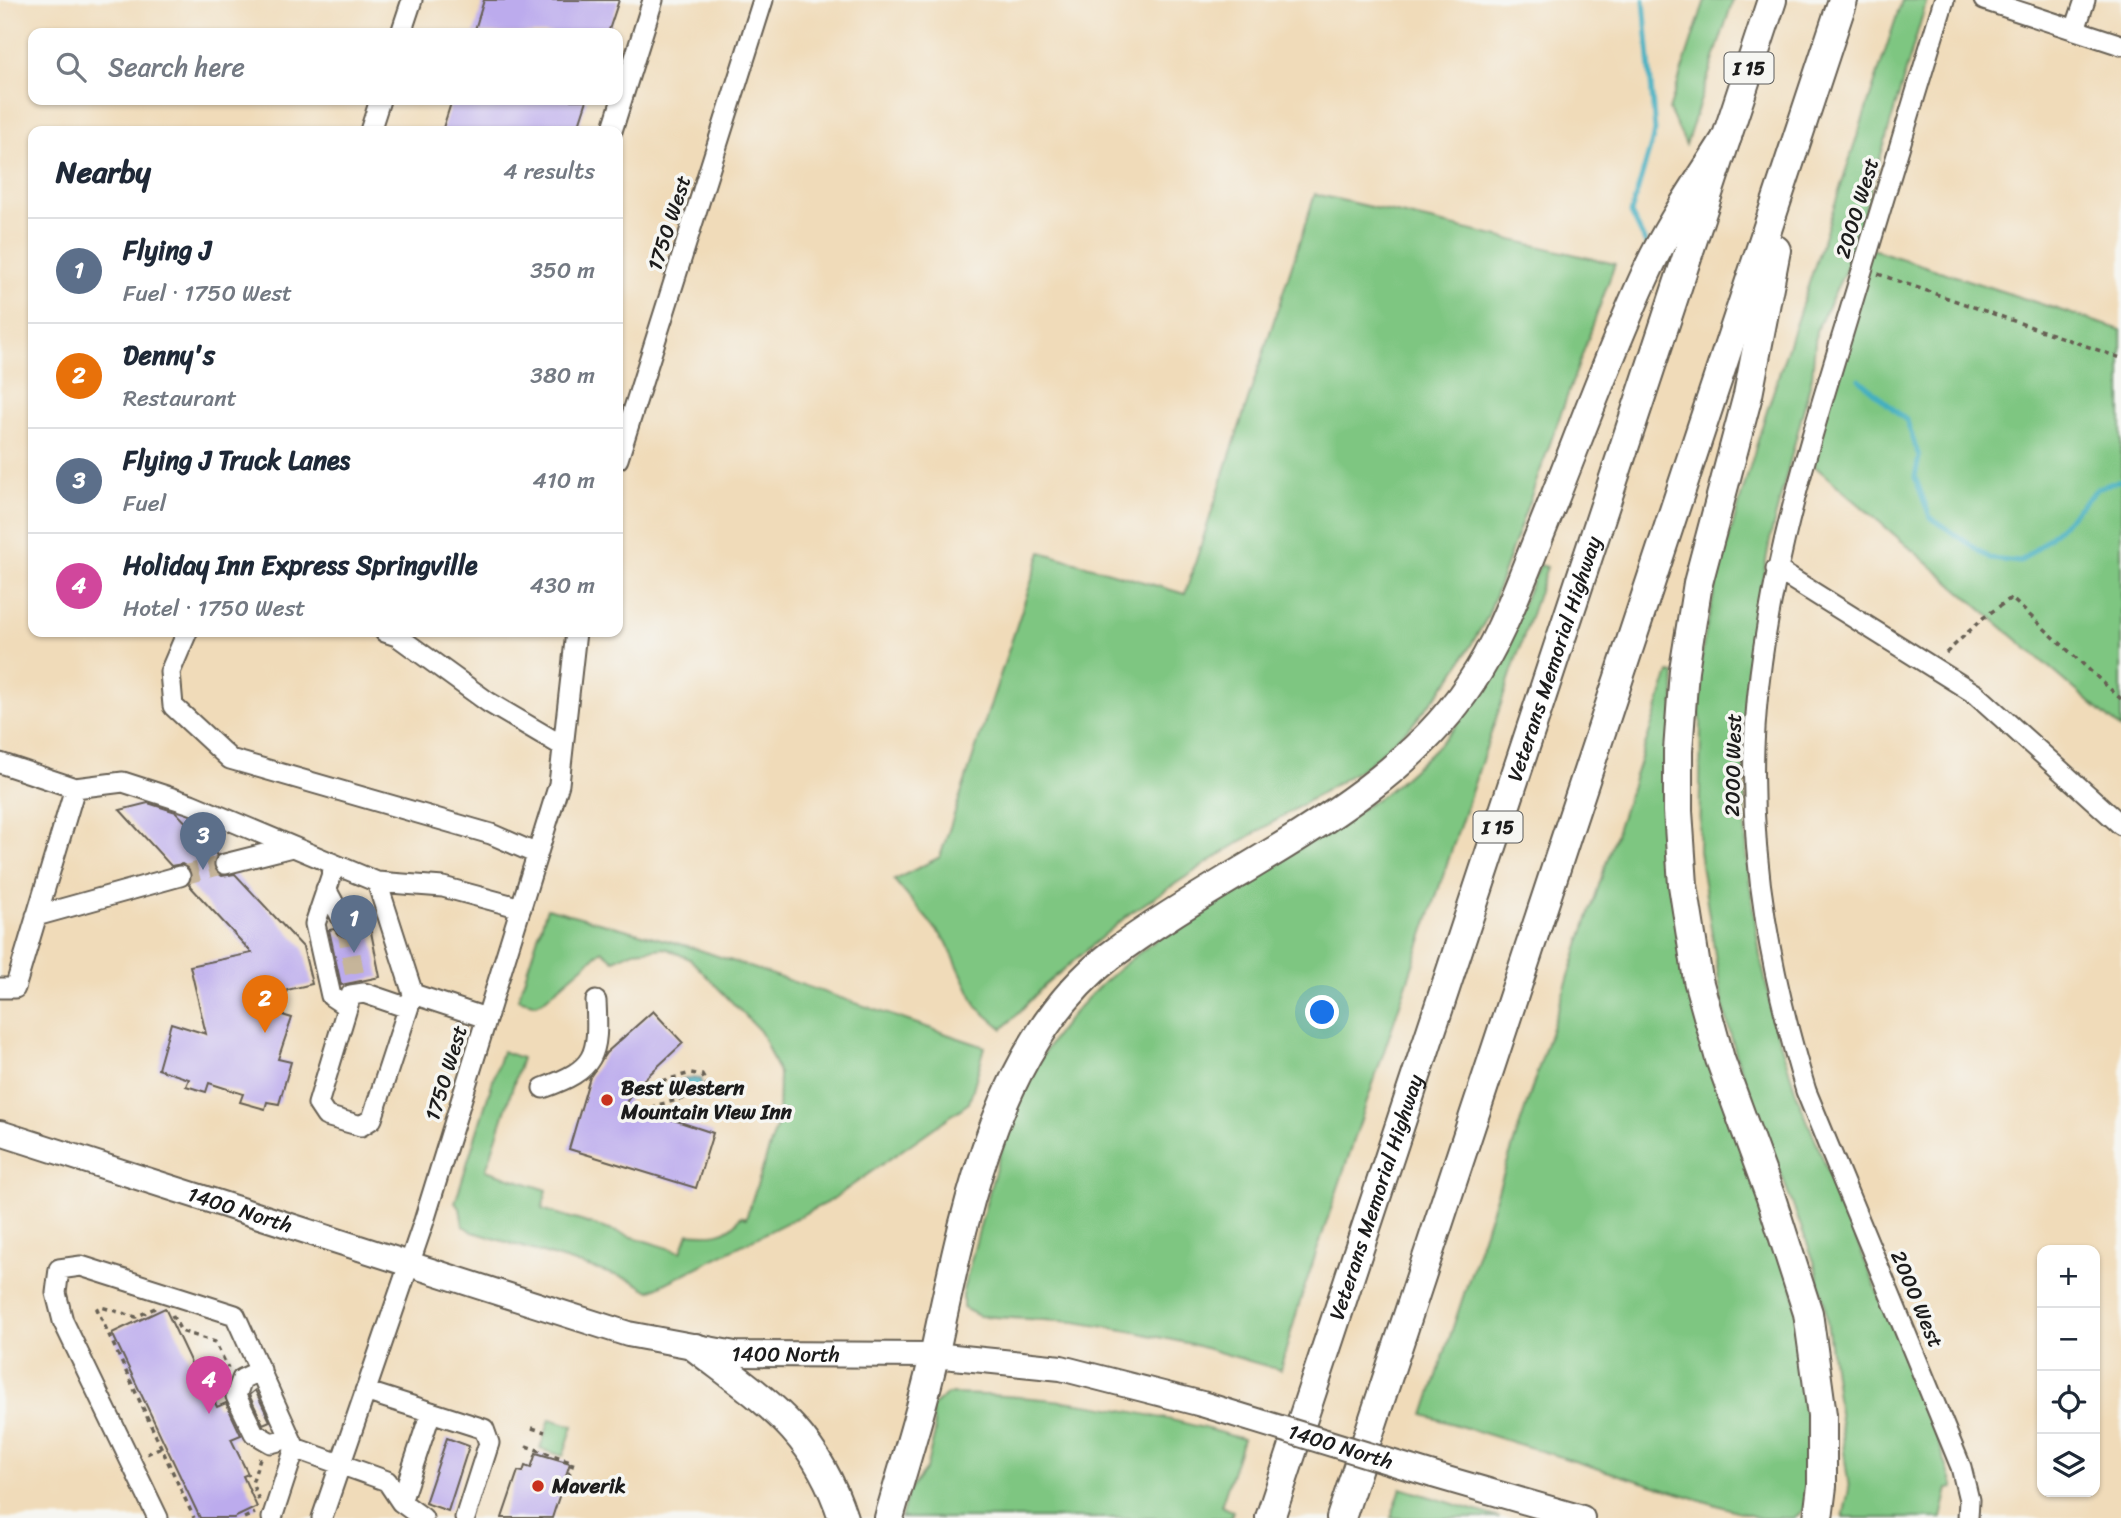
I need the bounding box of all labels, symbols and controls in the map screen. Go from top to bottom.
search box [28,28,623,105]
text: Search here [108,44,245,90]
icon: search [52,48,90,86]
road number: I 15 [1724,52,1774,83]
text: Nearby [56,145,151,199]
text: 4 results [503,151,595,192]
street label: 2000 West [1824,153,1890,263]
street label: 1750 West [636,170,702,276]
text: Flying J [123,227,211,273]
text: 1 [74,250,84,291]
text: 350 m [530,250,595,291]
text: Fuel · 1750 West [123,273,292,314]
text: Denny's [123,332,215,378]
text: 2 [72,355,86,396]
text: 380 m [530,355,595,396]
text: Restaurant [123,378,237,419]
text: Flying J Truck Lanes [123,437,350,483]
text: 3 [73,460,85,501]
text: 410 m [533,460,595,501]
text: Fuel [123,483,166,524]
street label: Veterans Memorial Highway [1496,531,1613,787]
text: Holiday Inn Express Springville [123,542,478,588]
text: 4 [72,565,86,606]
text: 430 m [530,565,595,606]
text: Hotel · 1750 West [123,588,305,629]
street label: 2000 West [1713,713,1753,817]
pin: 3 [180,812,226,870]
road number: I 15 [1474,812,1522,842]
pin: 1 [331,895,377,953]
pin: 2 [242,975,288,1033]
your location [1305,995,1339,1029]
street label: 1750 West [413,1020,479,1126]
place label: Best Western Mountain View Inn [620,1069,792,1131]
street label: Veterans Memorial Highway [1318,1069,1434,1325]
marker: Best Western Mountain View Inn [599,1092,615,1108]
street label: 1400 North [183,1175,297,1244]
street label: 2000 West [1879,1244,1955,1354]
map controls [2037,1245,2100,1497]
button: + [2037,1245,2100,1308]
button: − [2037,1308,2100,1371]
street label: 1400 North [732,1335,840,1374]
pin: 4 [186,1356,232,1414]
button: locate [2037,1371,2100,1434]
street label: 1400 North [1283,1413,1398,1481]
button: layers [2037,1434,2100,1497]
place label: Maverik [551,1467,626,1505]
marker: Maverik [530,1478,546,1494]

